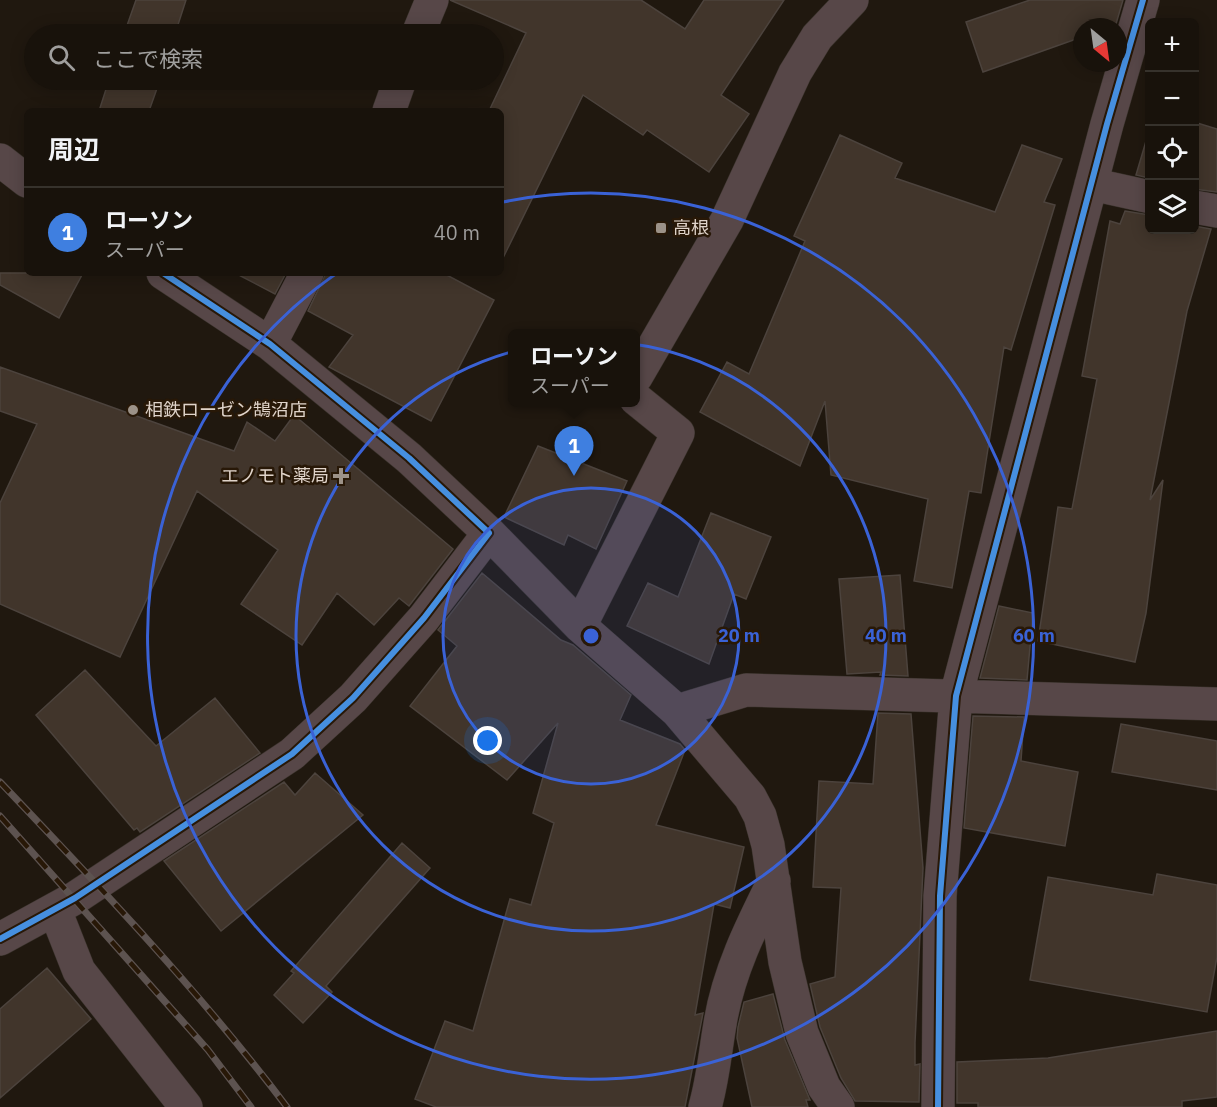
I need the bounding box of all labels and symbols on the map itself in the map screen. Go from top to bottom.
north arrow [1073,18,1127,72]
place label: 高根 [673,216,709,239]
marker: 高根 [654,221,668,235]
place label: 相鉄ローゼン鵠沼店 [145,398,307,421]
marker: 相鉄ローゼン鵠沼店 [126,403,140,417]
pin: 1 [554,426,594,476]
place label: エノモト薬局 [221,464,329,487]
marker: エノモト薬局 [334,469,348,483]
text: 20 m [718,624,760,647]
text: 40 m [865,624,907,647]
text: 60 m [1013,624,1055,647]
centre of rings [581,626,601,646]
your location [473,726,502,755]

